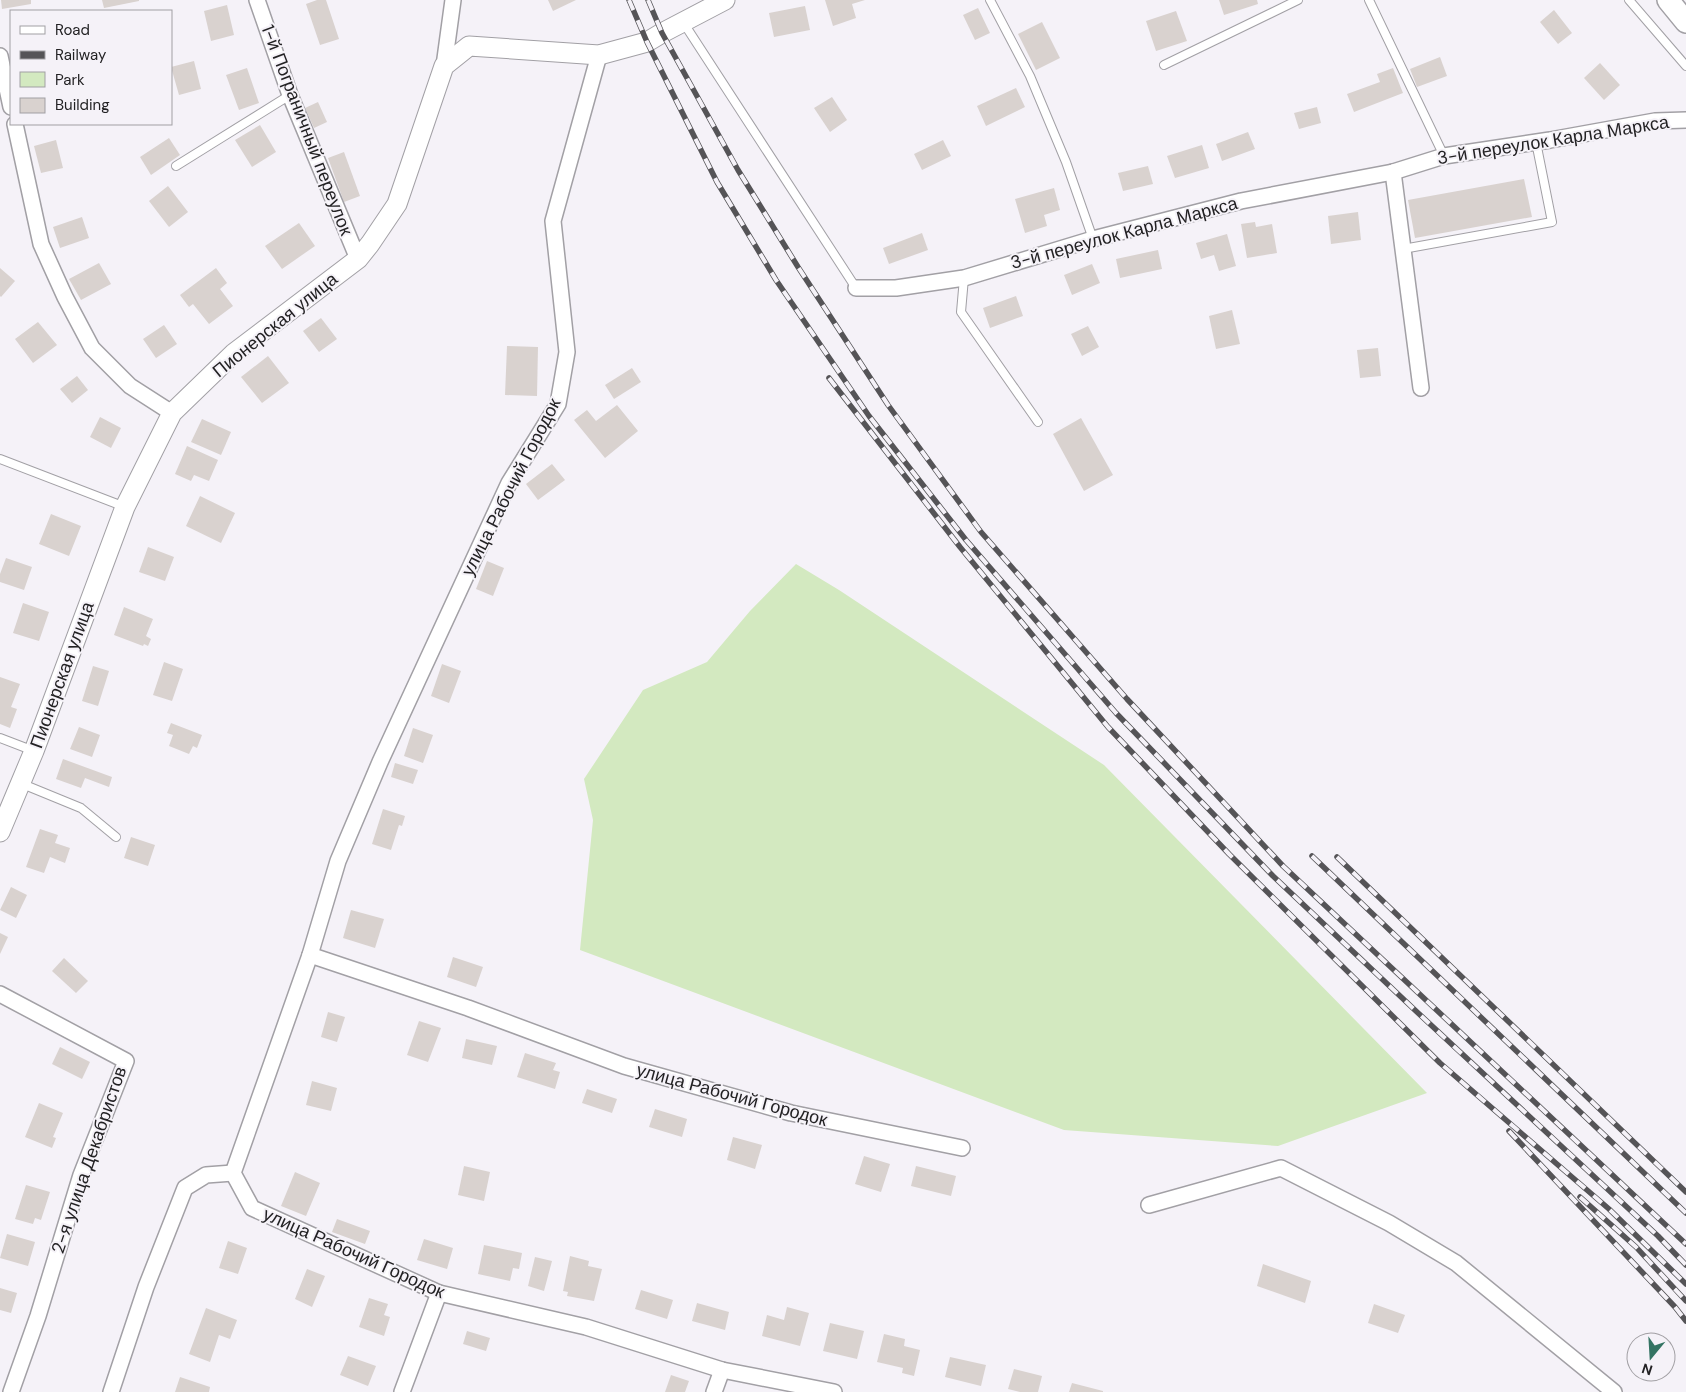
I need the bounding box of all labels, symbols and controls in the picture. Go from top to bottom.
legend [10,10,172,125]
text: Road [55,20,90,40]
street label: 1-й Пограничный переулок [256,21,358,239]
text: Railway [55,45,107,65]
text: Park [55,70,85,90]
text: Building [55,95,110,115]
street label: 3-й переулок Карла Маркса [1435,110,1672,170]
street label: 3-й переулок Карла Маркса [1008,191,1241,275]
street label: Пионерская улица [208,267,343,383]
street label: улица Рабочий Городок [456,394,566,580]
street label: Пионерская улица [24,597,100,752]
street label: улица Рабочий Городок [634,1058,830,1132]
street label: 2-я улица Декабристов [46,1063,132,1257]
street label: улица Рабочий Городок [259,1202,449,1304]
north arrow [1626,1332,1676,1382]
text: N [1639,1359,1655,1380]

